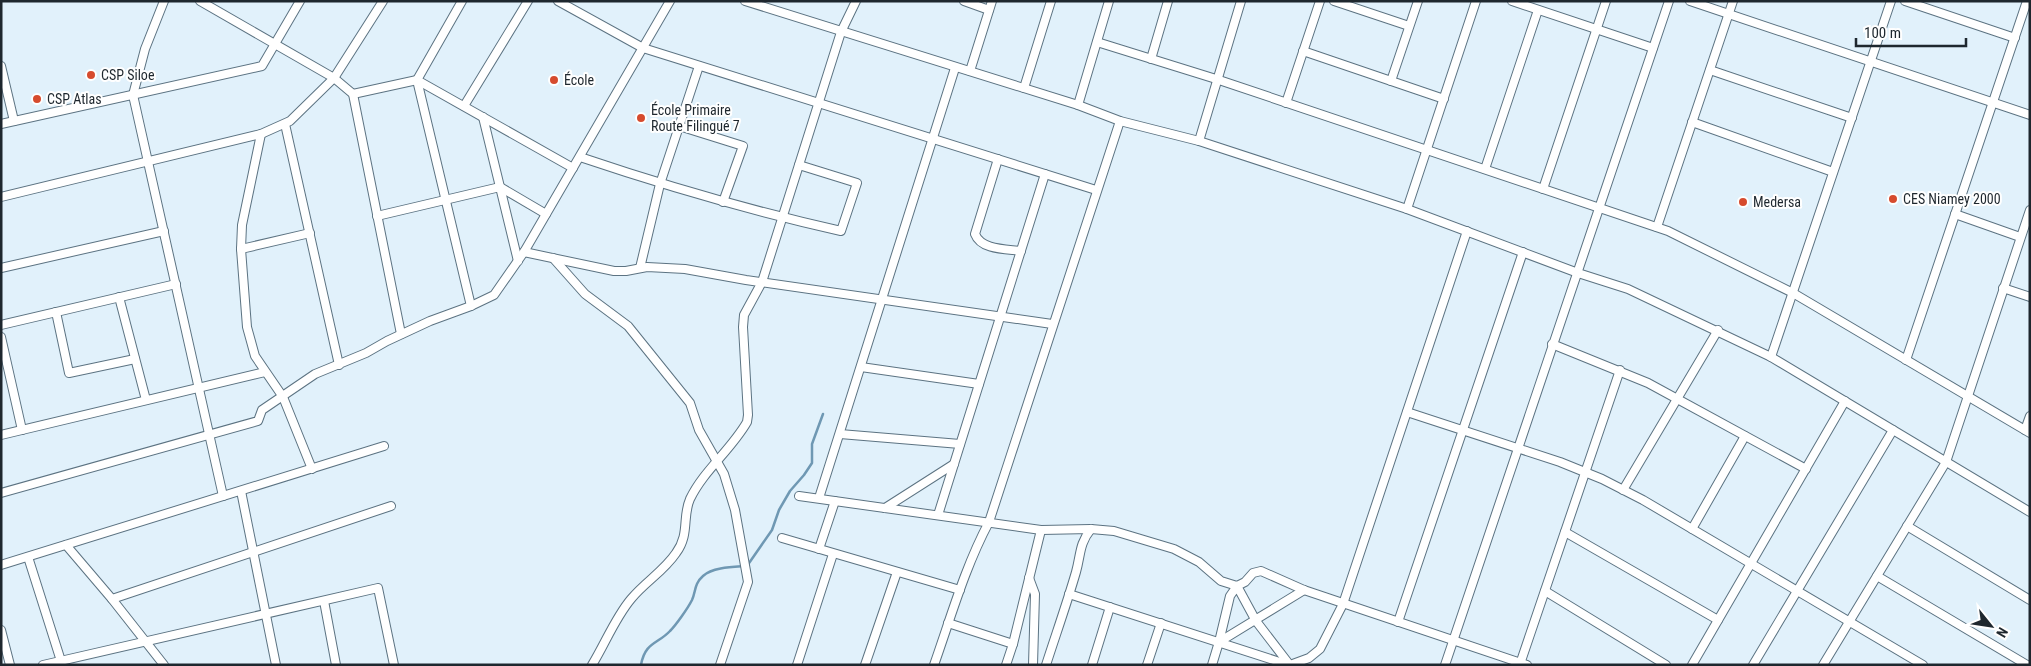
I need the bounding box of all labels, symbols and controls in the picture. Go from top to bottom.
scale bar [1856,15,1966,47]
text: 100 m [1864,24,1901,42]
place label: CSP Siloe [101,67,155,83]
marker: CSP Siloe [85,69,97,81]
place label: École [564,71,595,88]
marker: École [548,74,560,86]
place label: CSP Atlas [47,91,102,107]
marker: CSP Atlas [31,93,43,105]
place label: École Primaire Route Filingué 7 [651,101,740,134]
marker: École Primaire Route Filingué 7 [635,112,647,124]
place label: CES Niamey 2000 [1903,191,2001,207]
marker: CES Niamey 2000 [1887,193,1899,205]
place label: Medersa [1753,194,1801,210]
marker: Medersa [1737,196,1749,208]
north arrow [1966,601,2016,651]
text: N [1993,625,2011,640]

